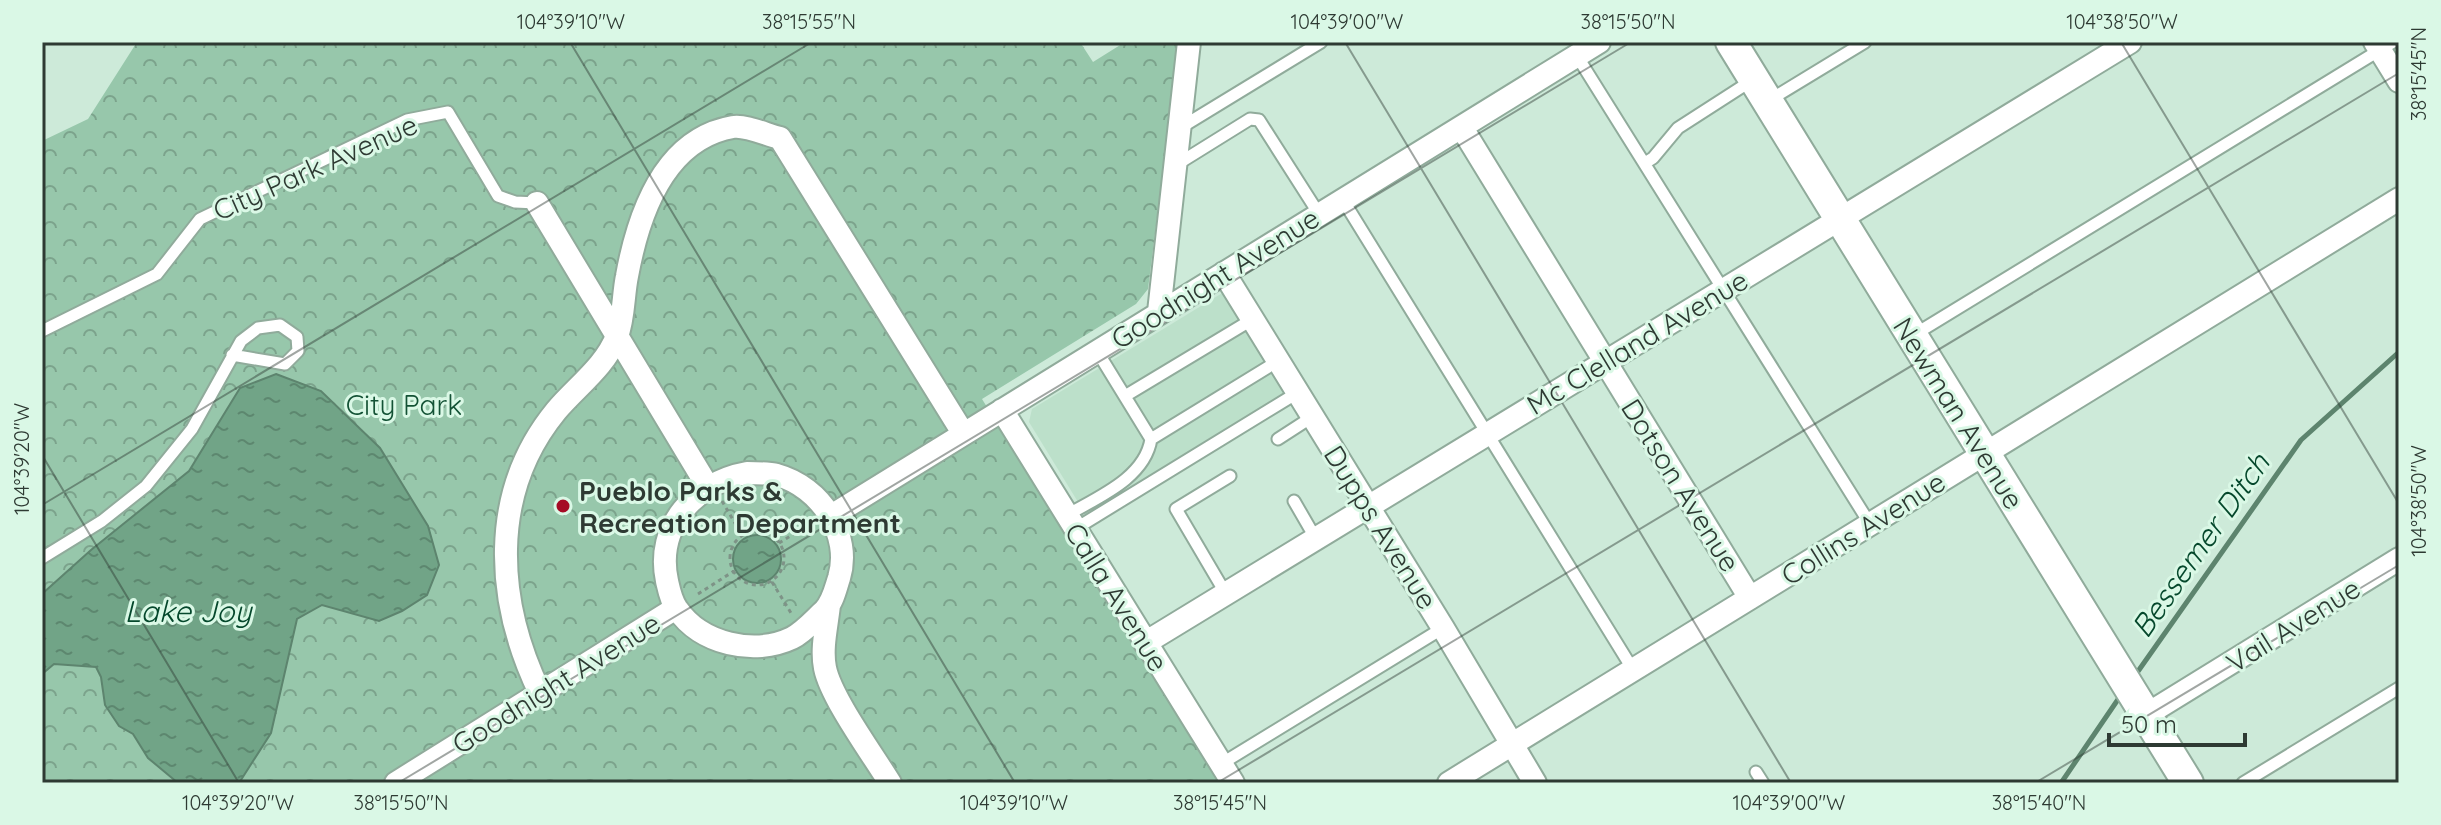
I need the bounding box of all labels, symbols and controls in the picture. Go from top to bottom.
text: 104°39'10"W [517,9,625,34]
text: 38°15'55"N [762,9,856,34]
text: 104°39'00"W [1291,9,1403,34]
text: 38°15'50"N [1580,9,1676,34]
text: 104°38'50"W [2066,9,2178,34]
text: 38°15'45"N [2406,27,2431,121]
street label: City Park Avenue [207,106,423,228]
street label: Goodnight Avenue [1105,200,1325,356]
street label: Mc Clelland Avenue [1520,262,1754,422]
street label: Newman Avenue [1886,311,2032,515]
park label: City Park [346,387,462,422]
street label: Dotson Avenue [1614,392,1748,578]
text: 104°39'20"W [9,403,34,515]
street label: Dupps Avenue [1317,439,1445,615]
water label: Bessemer Ditch [2122,445,2278,644]
text: 104°38'50"W [2406,445,2431,557]
street label: Collins Avenue [1775,464,1951,592]
place label: Pueblo Parks & Recreation Department [579,473,901,540]
marker: Pueblo Parks & Recreation Department [554,497,572,515]
street label: Calla Avenue [1058,516,1176,678]
street label: Vail Avenue [2220,570,2366,680]
water label: Lake Joy [125,592,253,630]
street label: Goodnight Avenue [446,605,666,761]
scale bar [2109,697,2245,747]
text: 50 m [2121,709,2177,739]
text: 104°39'20"W [182,790,294,815]
text: 38°15'50"N [353,790,449,815]
text: 104°39'10"W [960,790,1068,815]
text: 38°15'45"N [1173,790,1267,815]
text: 104°39'00"W [1733,790,1845,815]
text: 38°15'40"N [1992,790,2086,815]

